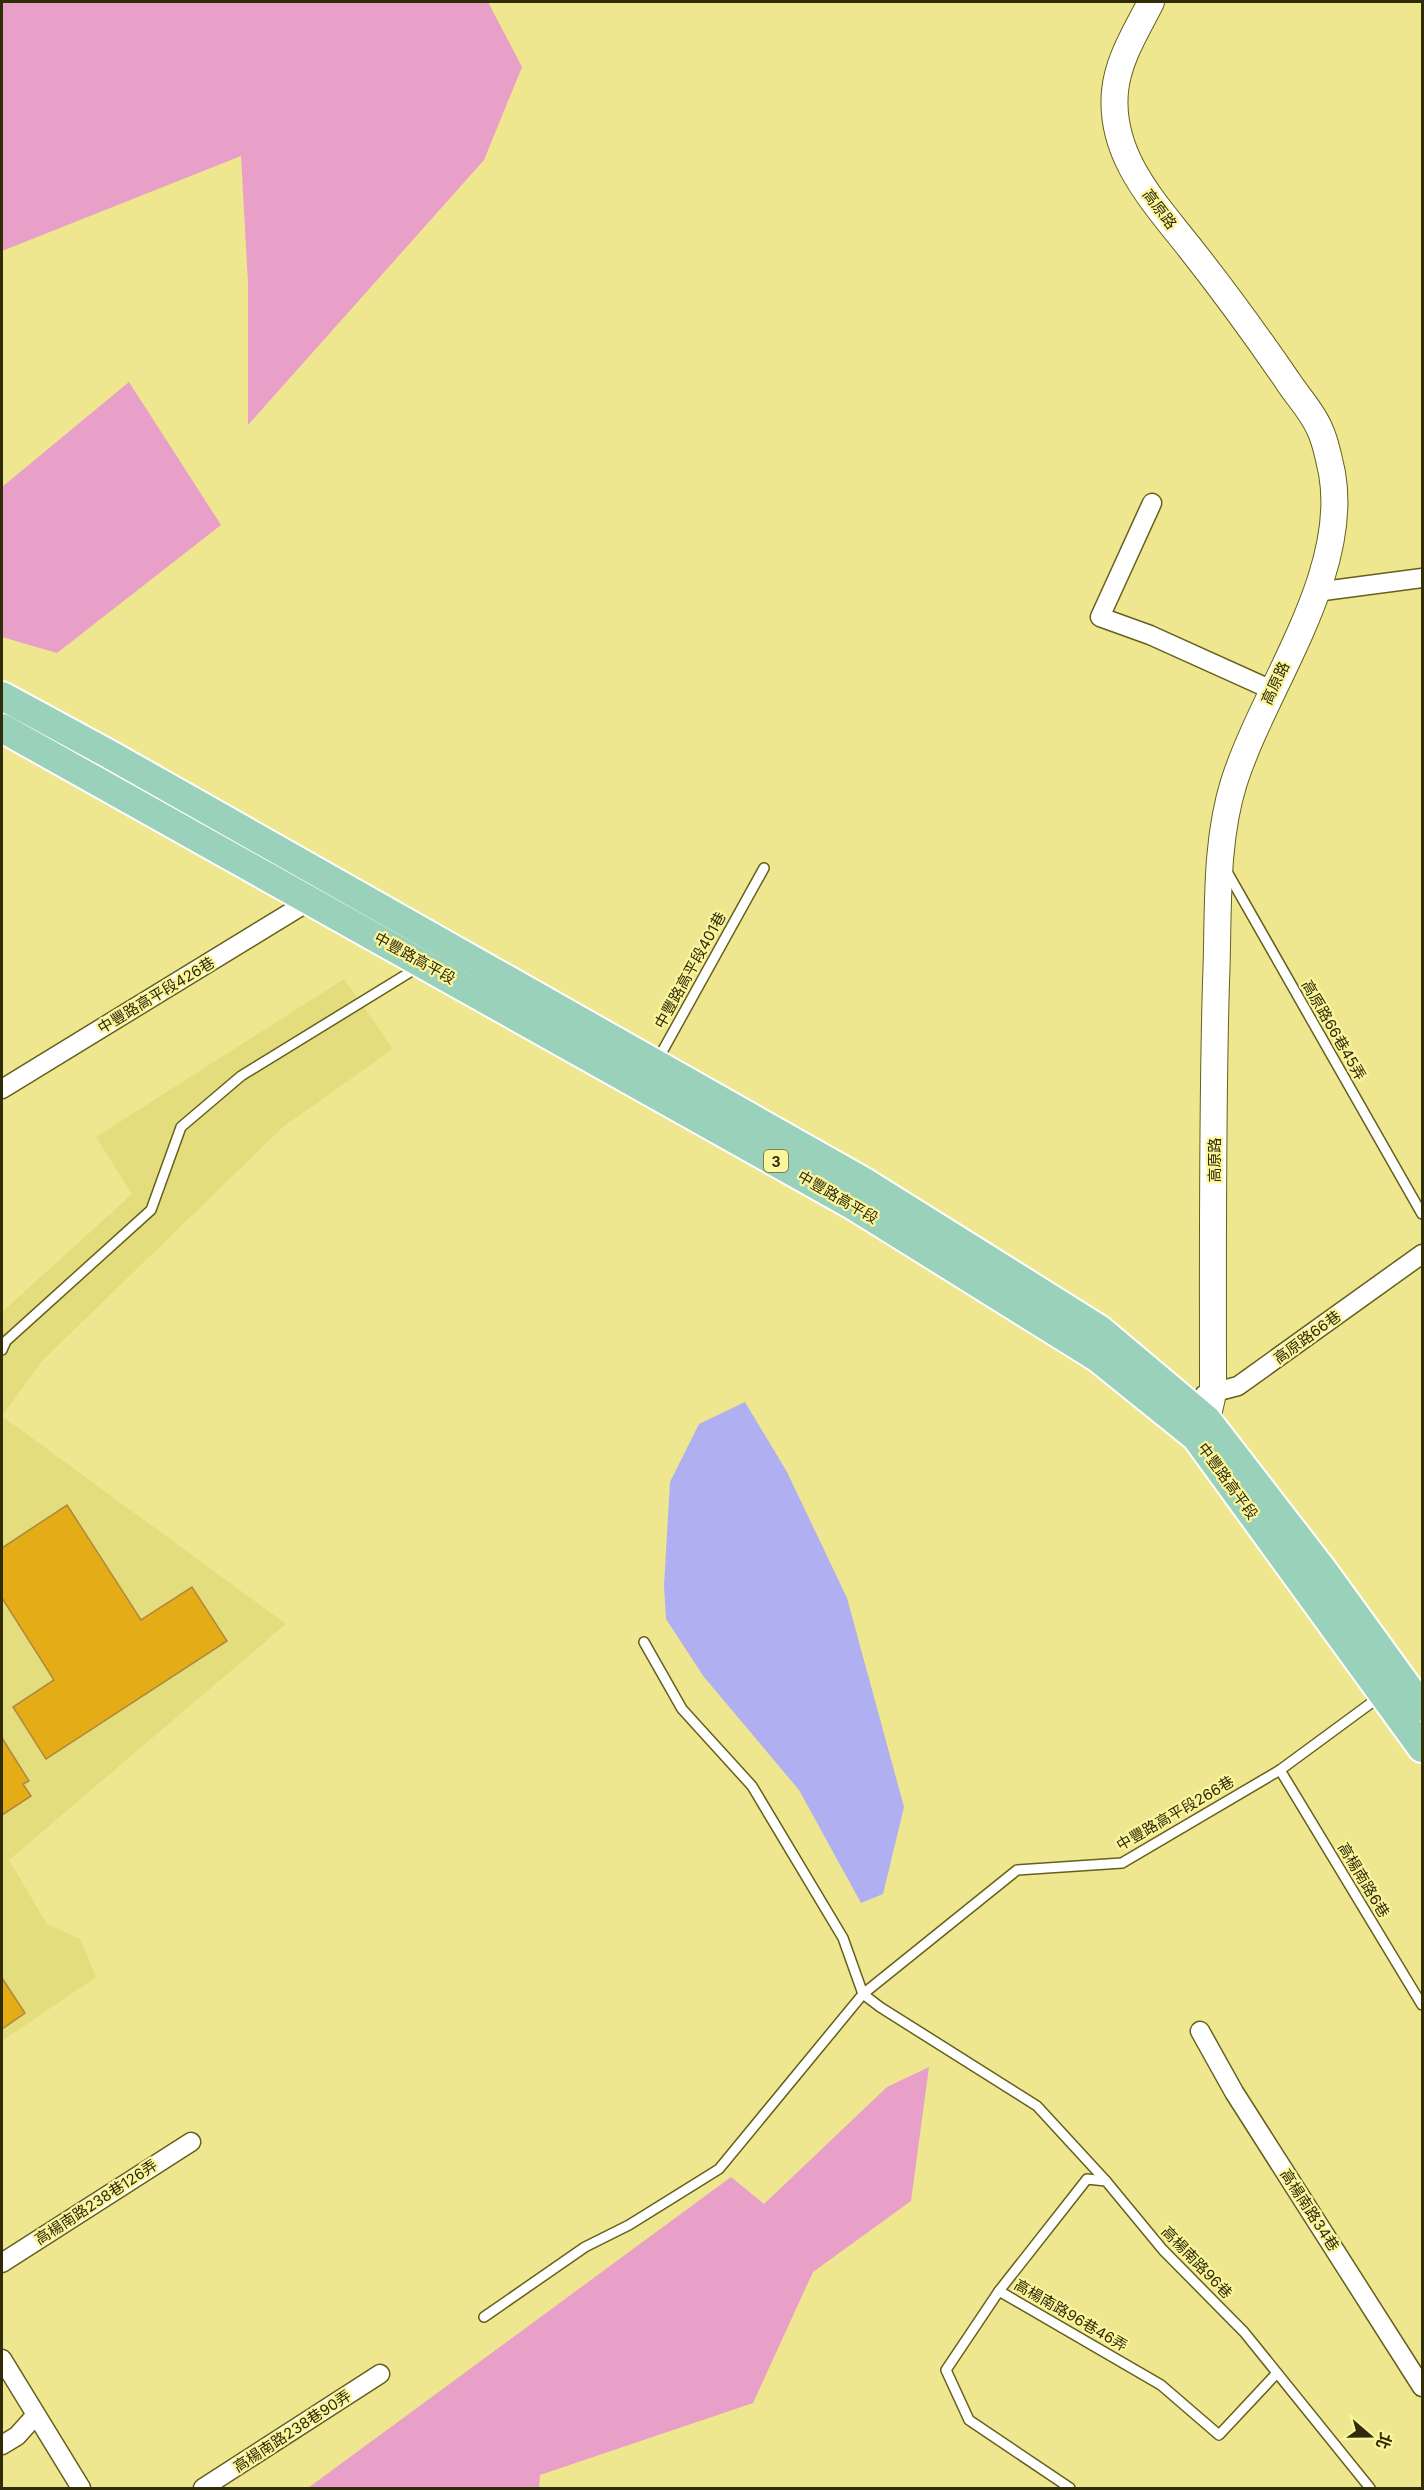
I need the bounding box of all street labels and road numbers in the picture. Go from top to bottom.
street label: 高原路 [1139,185,1181,233]
street label: 高原路 [1257,659,1293,707]
street label: 中豐路高平段401巷 [650,908,730,1032]
street label: 中豐路高平段 [371,928,459,988]
street label: 中豐路高平段426巷 [94,953,218,1037]
street label: 高原路66巷45弄 [1298,977,1370,1083]
street label: 高原路 [1205,1137,1224,1183]
road number: 3 [764,1150,788,1172]
street label: 中豐路高平段 [794,1166,882,1228]
street label: 高原路66巷 [1270,1306,1344,1368]
street label: 中豐路高平段 [1194,1439,1262,1523]
street label: 中豐路高平段266巷 [1113,1772,1237,1854]
street label: 高楊南路6巷 [1334,1839,1394,1921]
street label: 高楊南路238巷126弄 [31,2155,161,2249]
street label: 高楊南路34巷 [1276,2165,1344,2255]
street label: 高楊南路96巷 [1158,2222,1236,2302]
street label: 高楊南路96巷46弄 [1011,2275,1131,2355]
street label: 高楊南路238巷90弄 [230,2386,354,2476]

